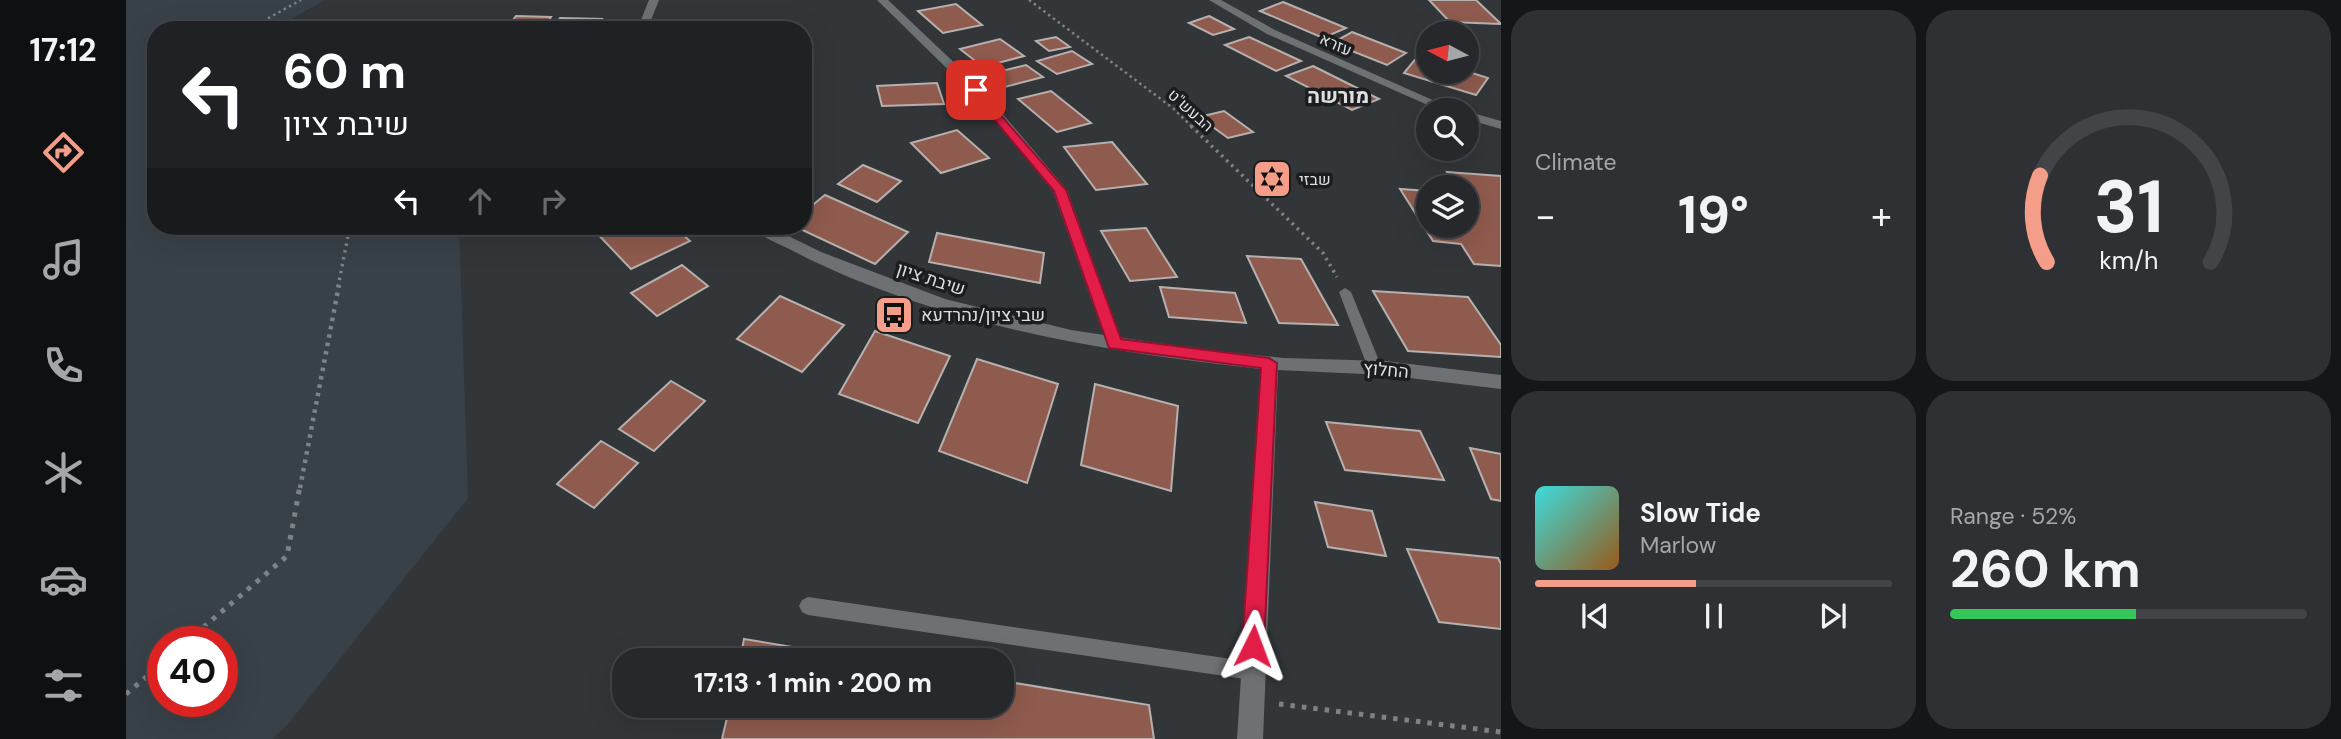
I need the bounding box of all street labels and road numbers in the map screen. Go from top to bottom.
street label: עזרא [1316,28,1355,61]
street label: הבעש"ט [1163,84,1218,136]
street label: שיבת ציון [894,257,968,301]
street label: החלוץ [1362,356,1410,384]

